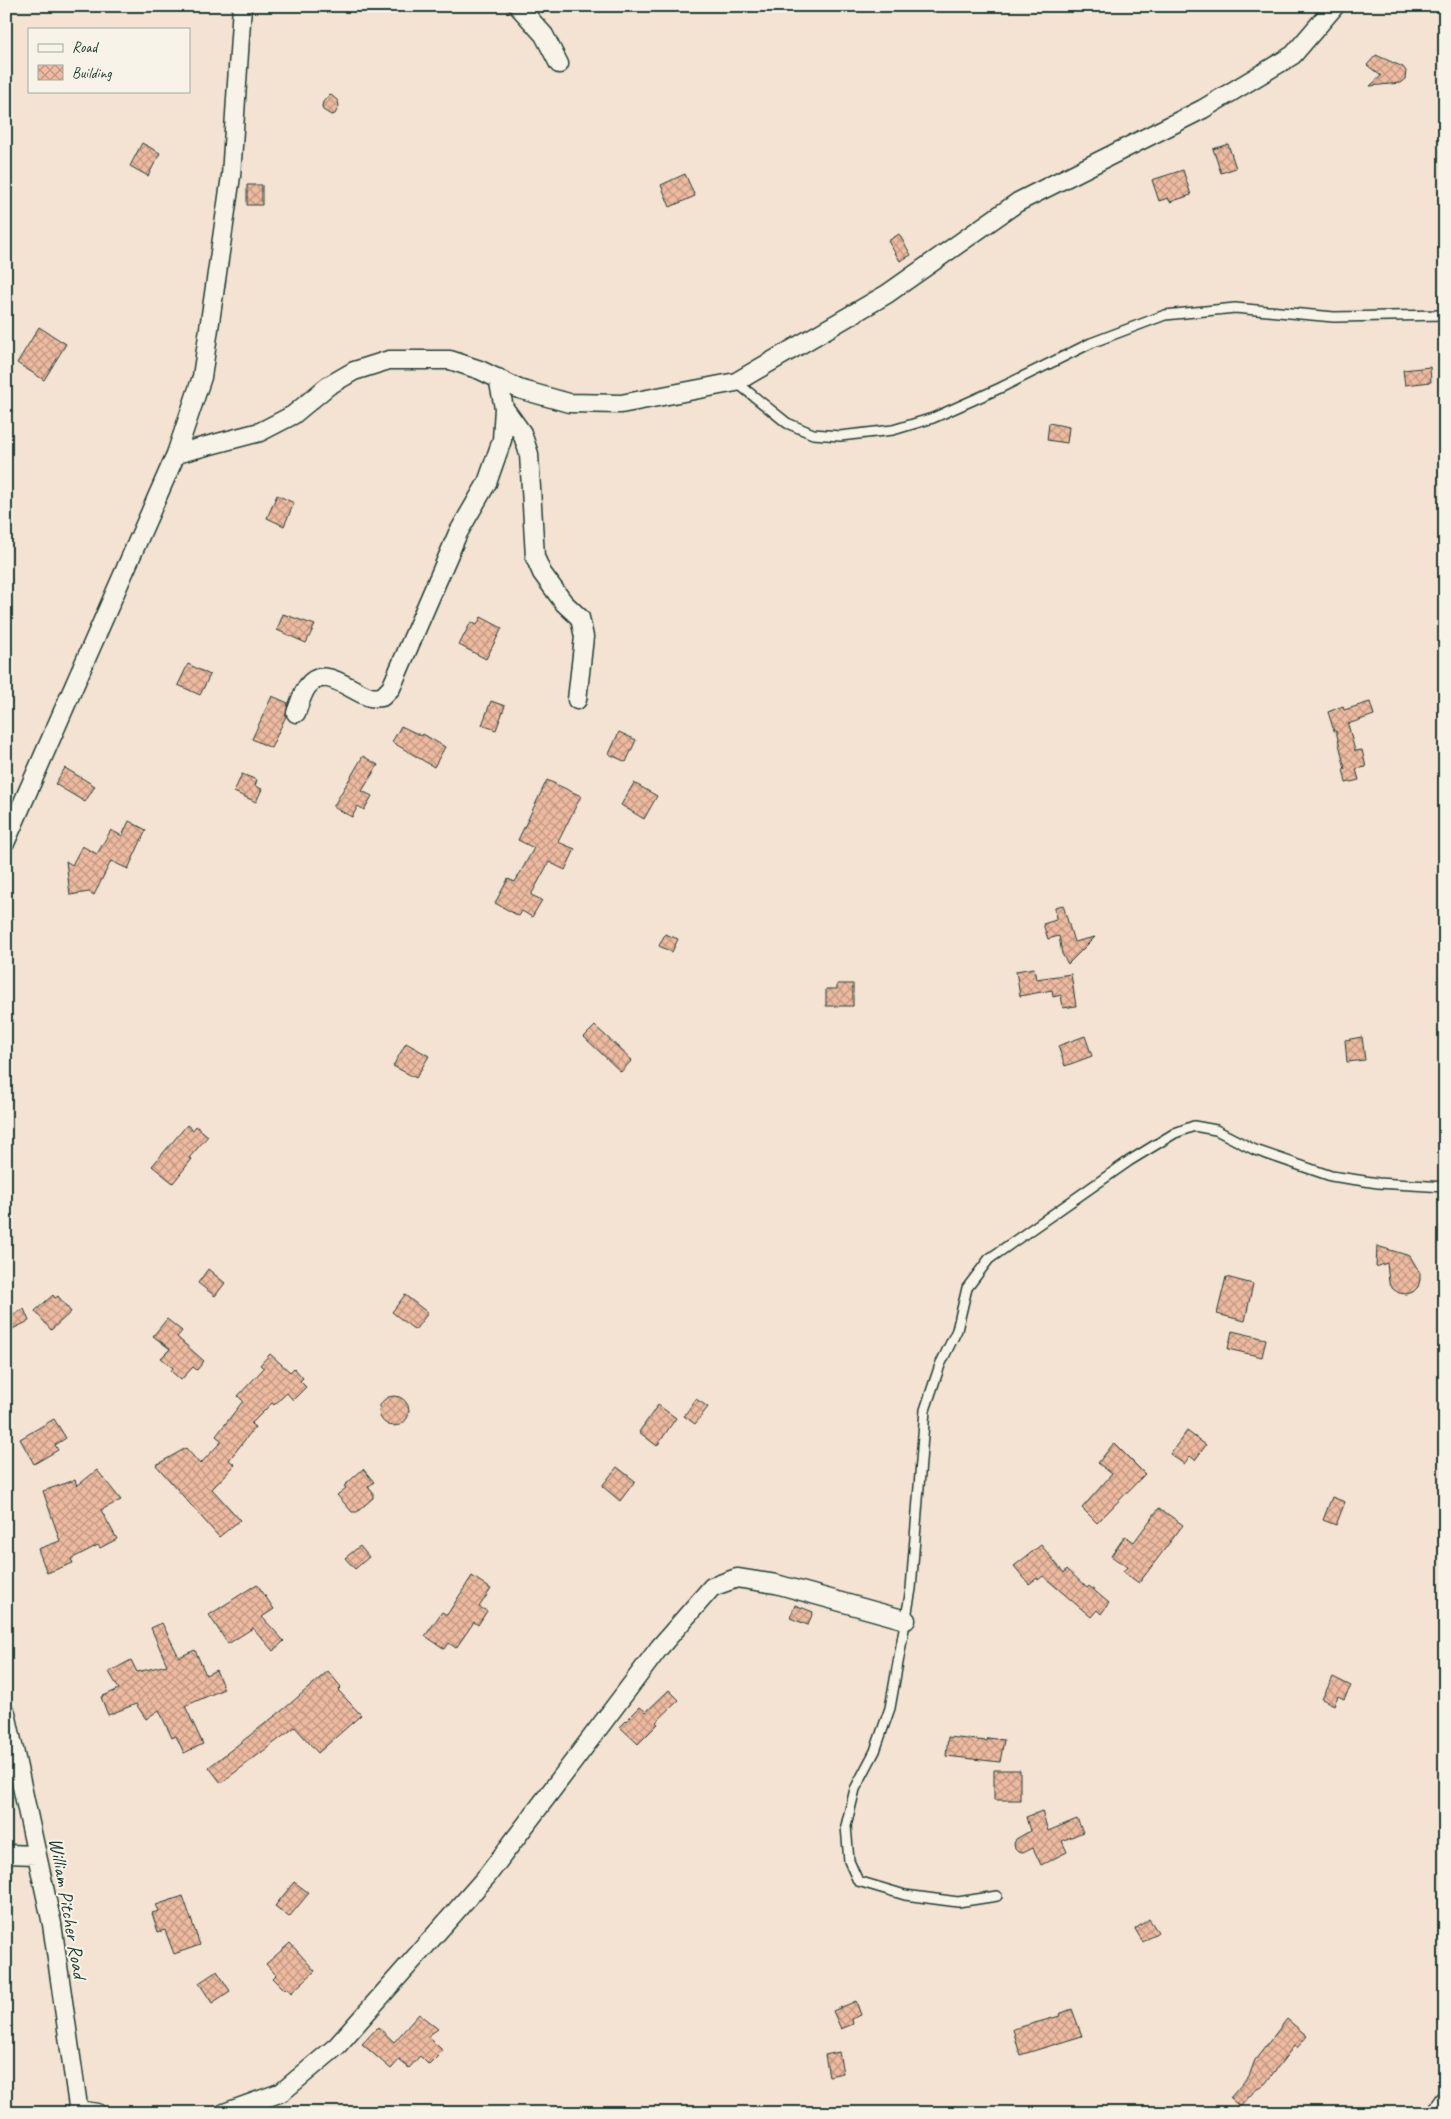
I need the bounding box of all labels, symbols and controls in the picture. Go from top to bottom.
legend [28,28,190,92]
text: Road [72,38,99,57]
text: Building [72,64,112,83]
street label: William Pitcher Road [43,1836,93,1983]

